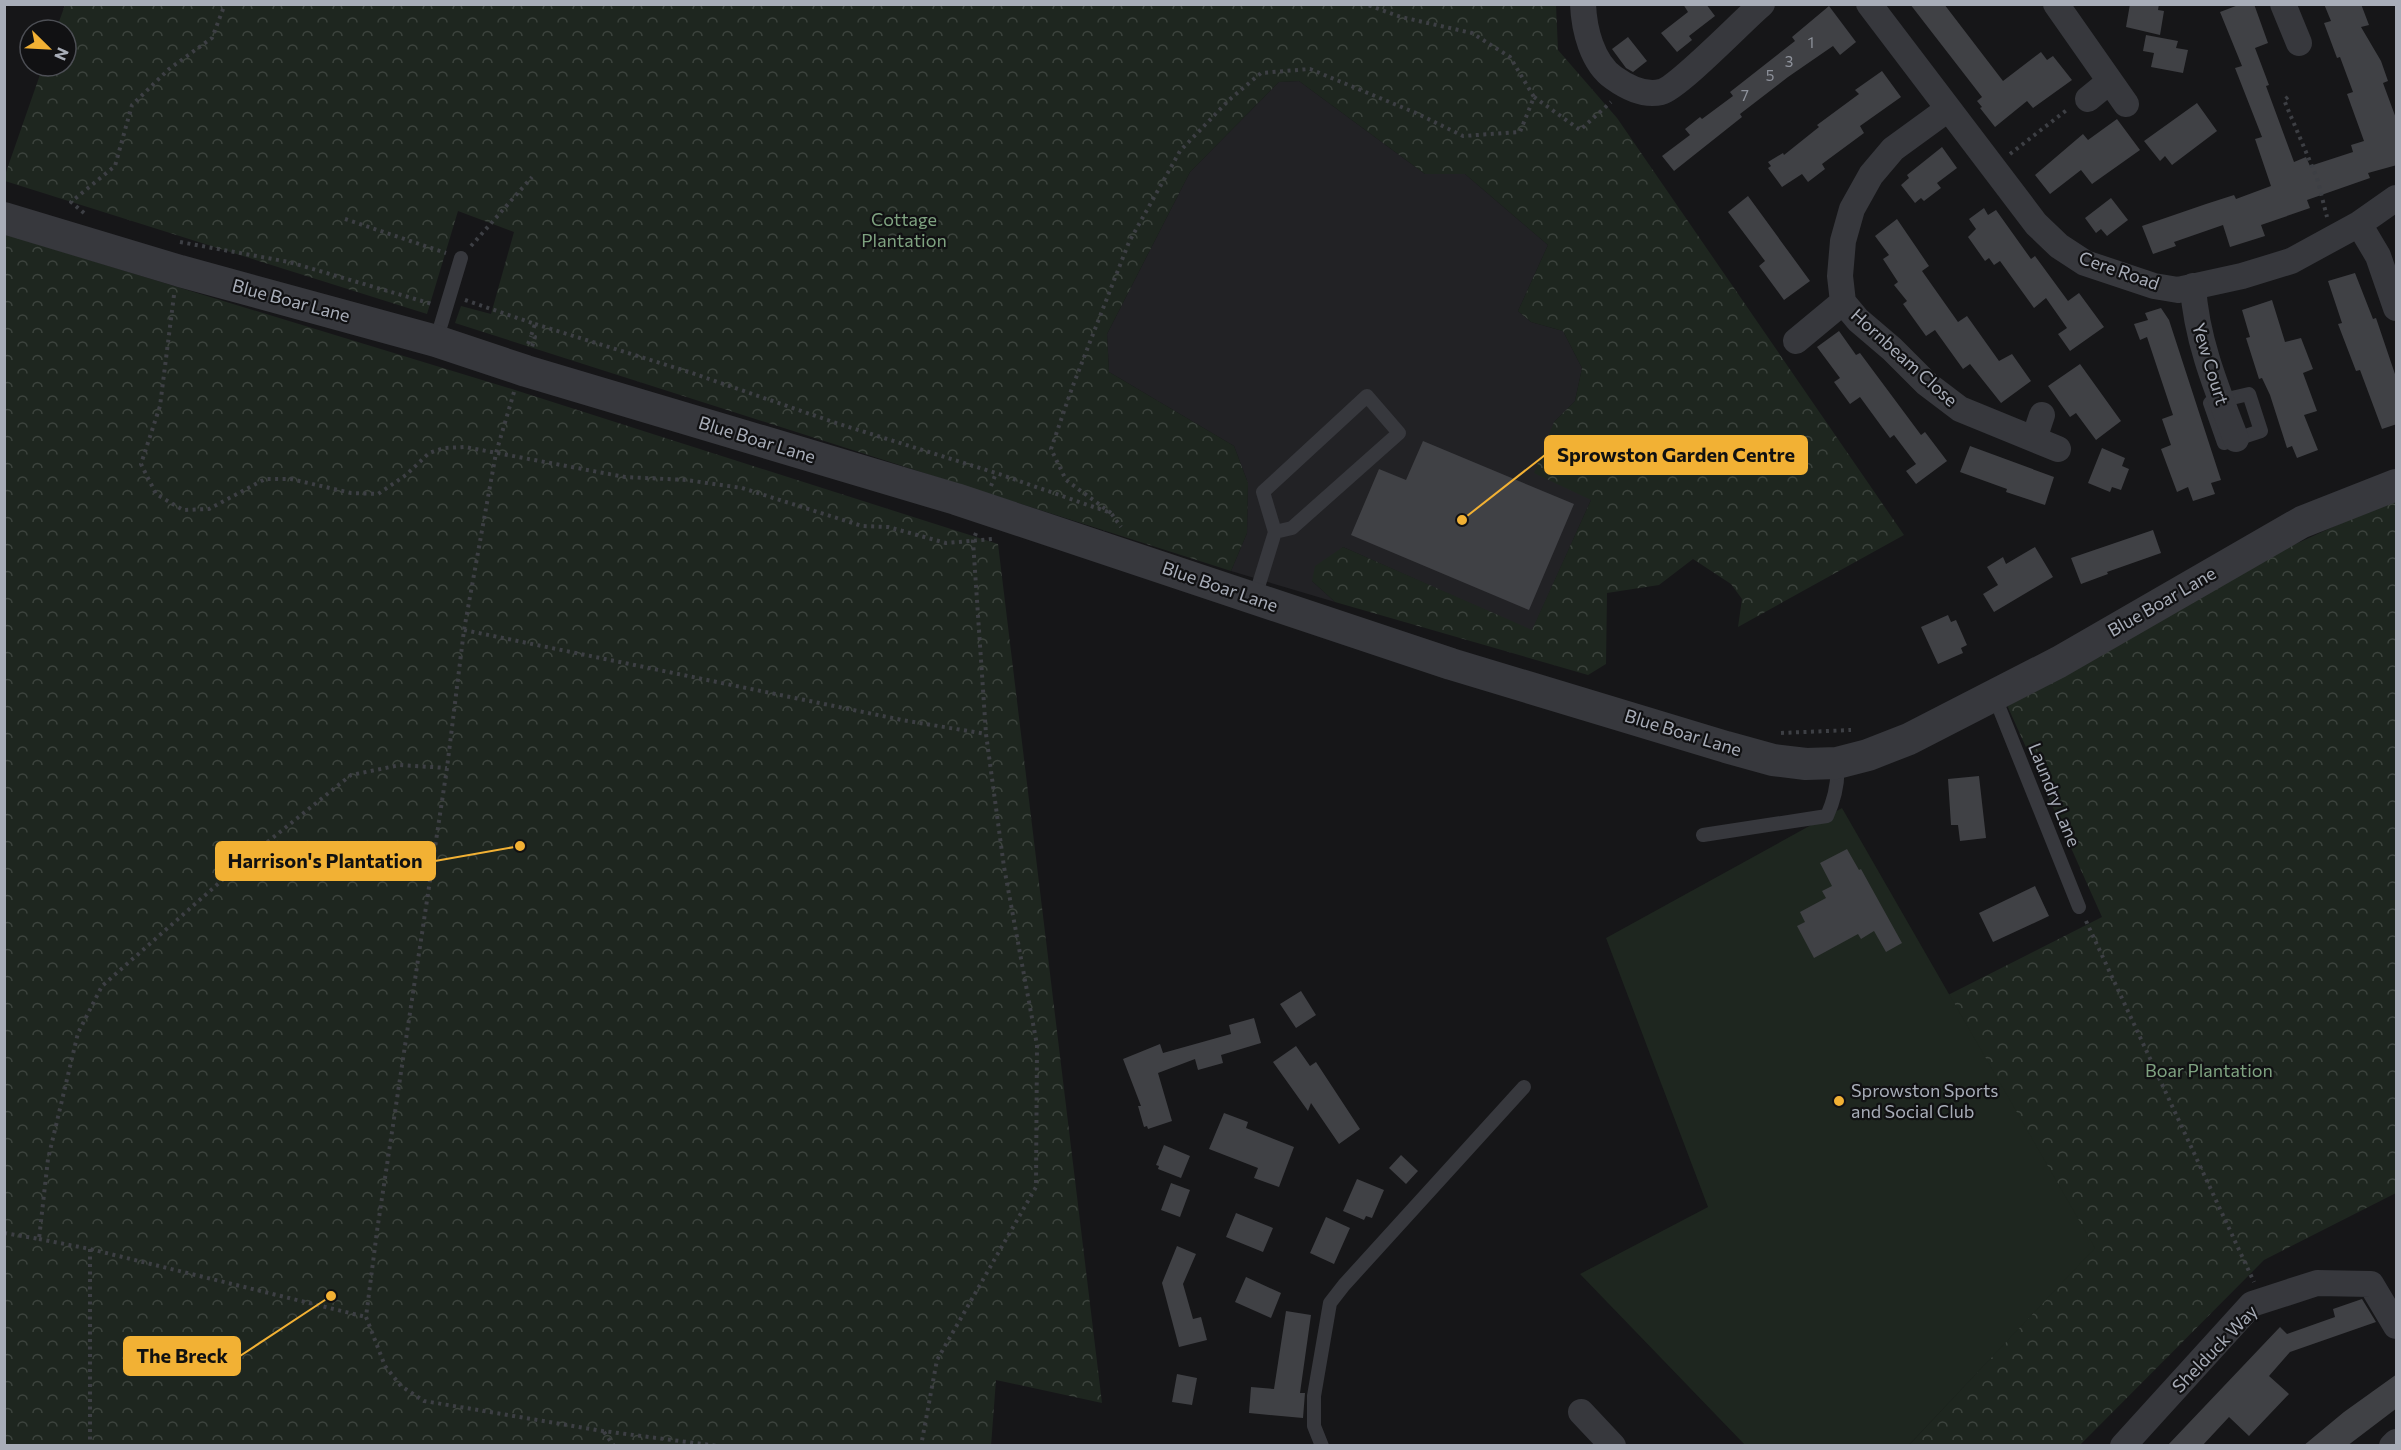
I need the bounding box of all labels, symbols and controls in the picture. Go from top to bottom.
north arrow [18,18,78,78]
house number: 1 [1808,33,1814,51]
text: N [51,45,73,64]
house number: 3 [1785,52,1793,70]
house number: 5 [1766,66,1774,84]
house number: 7 [1741,86,1749,104]
park label: Cottage Plantation [861,208,947,251]
street label: Cere Road [2076,246,2162,294]
street label: Blue Boar Lane [230,274,353,326]
street label: Hornbeam Close [1847,304,1962,411]
street label: Yew Court [2188,320,2234,408]
street label: Blue Boar Lane [696,411,818,467]
callout: Sprowston Garden Centre [1545,436,1807,474]
text: Sprowston Garden Centre [1557,442,1795,466]
street label: Blue Boar Lane [1159,556,1281,616]
street label: Blue Boar Lane [2104,561,2219,641]
street label: Blue Boar Lane [1622,704,1744,760]
street label: Laundry Lane [2024,740,2086,850]
callout: Harrison's Plantation [216,842,435,880]
text: Harrison's Plantation [227,848,423,872]
park label: Boar Plantation [2145,1059,2273,1081]
place label: Sprowston Sports and Social Club [1851,1079,1999,1122]
marker: Sprowston Sports and Social Club [1832,1094,1846,1108]
street label: Shelduck Way [2167,1300,2262,1397]
callout: The Breck [124,1337,240,1375]
text: The Breck [136,1343,228,1367]

